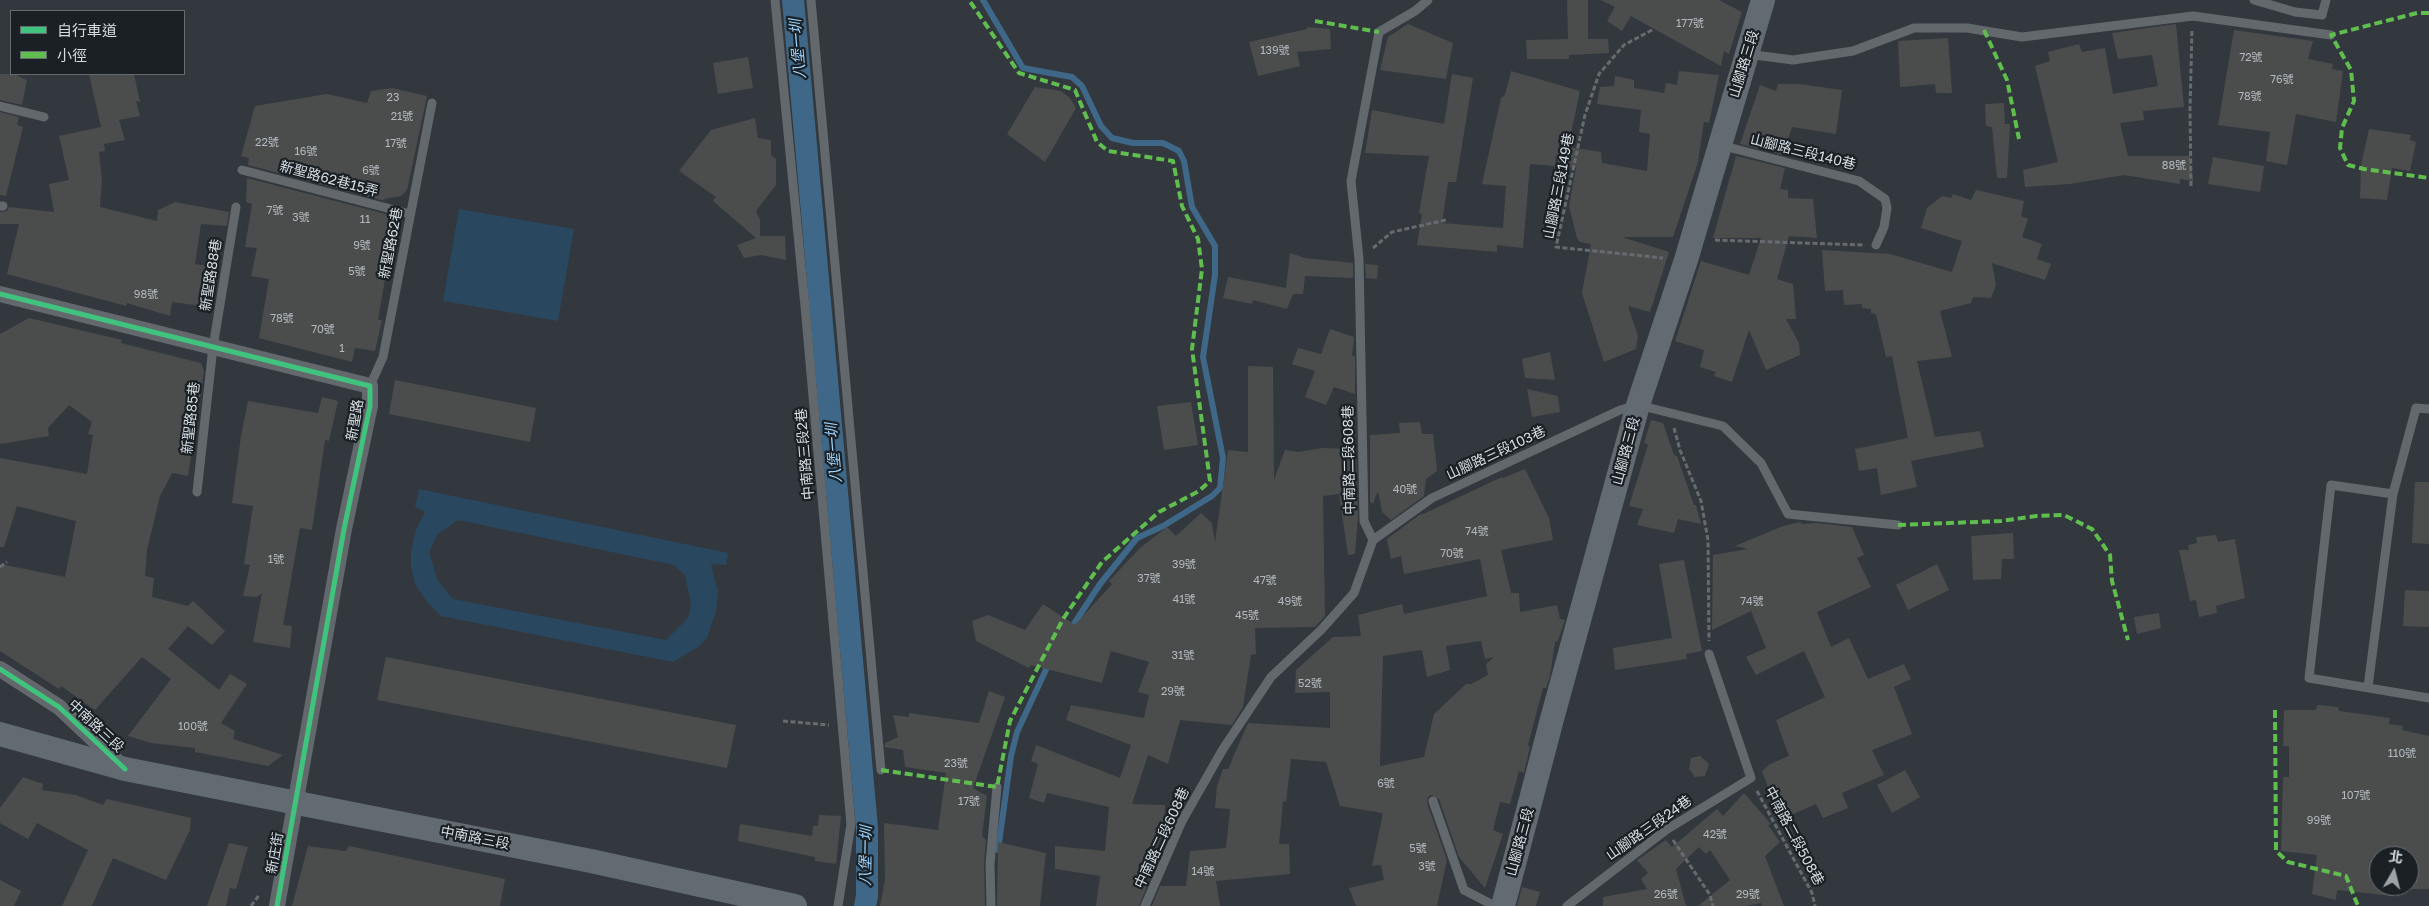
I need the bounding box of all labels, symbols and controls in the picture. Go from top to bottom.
legend [10,10,185,75]
house number: 177號 [1676,17,1704,31]
water label: 八堡一圳 [786,18,810,80]
text: 自行車道 [57,21,117,39]
street label: 山腳路三段 [1726,28,1762,100]
house number: 139號 [1260,44,1290,58]
text: 小徑 [57,46,87,64]
house number: 72號 [2239,51,2263,65]
house number: 76號 [2270,73,2294,87]
house number: 78號 [2238,90,2262,104]
house number: 23 [387,91,399,105]
house number: 21號 [391,110,413,124]
street label: 山腳路三段149巷 [1540,131,1578,241]
street label: 山腳路三段140巷 [1749,131,1857,173]
house number: 22號 [255,136,279,150]
house number: 17號 [385,137,407,151]
house number: 16號 [295,145,317,159]
street label: 新聖路62巷15弄 [278,158,380,200]
house number: 88號 [2162,159,2186,173]
house number: 6號 [362,164,380,178]
house number: 7號 [267,204,283,218]
street label: 新聖路62巷 [376,206,406,280]
house number: 3號 [292,211,310,225]
house number: 11 [360,213,370,227]
street label: 新聖路88巷 [197,238,225,312]
house number: 9號 [353,239,371,253]
house number: 5號 [348,265,366,279]
house number: 98號 [134,288,158,302]
house number: 78號 [270,312,294,326]
house number: 70號 [311,323,335,337]
house number: 1 [339,342,345,356]
street label: 新聖路85巷 [179,381,203,455]
street label: 新聖路 [343,398,367,442]
street label: 中南路二段608巷 [1340,405,1358,515]
street label: 中南路三段2巷 [793,407,817,501]
street label: 山腳路三段 [1609,415,1643,487]
water label: 八堡一圳 [822,422,846,484]
street label: 山腳路三段103巷 [1444,423,1548,483]
house number: 40號 [1393,483,1417,497]
house number: 74號 [1465,525,1489,539]
house number: 70號 [1440,547,1464,561]
house number: 1號 [268,553,284,567]
house number: 39號 [1172,558,1196,572]
house number: 37號 [1137,572,1161,586]
house number: 47號 [1253,574,1277,588]
house number: 41號 [1172,593,1196,607]
house number: 49號 [1278,595,1302,609]
house number: 74號 [1740,595,1764,609]
house number: 45號 [1235,609,1259,623]
house number: 31號 [1172,649,1194,663]
house number: 52號 [1298,677,1322,691]
house number: 29號 [1161,685,1185,699]
street label: 中南路三段 [65,696,127,756]
house number: 100號 [178,720,208,734]
house number: 110號 [2388,747,2416,761]
house number: 23號 [944,757,968,771]
house number: 6號 [1377,777,1395,791]
street label: 中南路二段508巷 [1761,784,1827,888]
street label: 中南路二段608巷 [1131,785,1193,891]
house number: 107號 [2342,789,2370,803]
street label: 山腳路三段24巷 [1603,792,1695,864]
house number: 17號 [958,795,980,809]
street label: 山腳路三段 [1503,806,1537,878]
house number: 99號 [2307,814,2331,828]
street label: 中南路三段 [439,823,511,853]
water label: 八堡一圳 [856,826,876,886]
house number: 42號 [1703,828,1727,842]
street label: 新庄街 [263,831,287,875]
house number: 5號 [1409,842,1427,856]
north arrow [2369,846,2419,896]
text: 北 [2388,847,2404,866]
house number: 3號 [1418,860,1436,874]
house number: 14號 [1191,865,1215,879]
house number: 26號 [1654,888,1678,902]
house number: 29號 [1736,888,1760,902]

